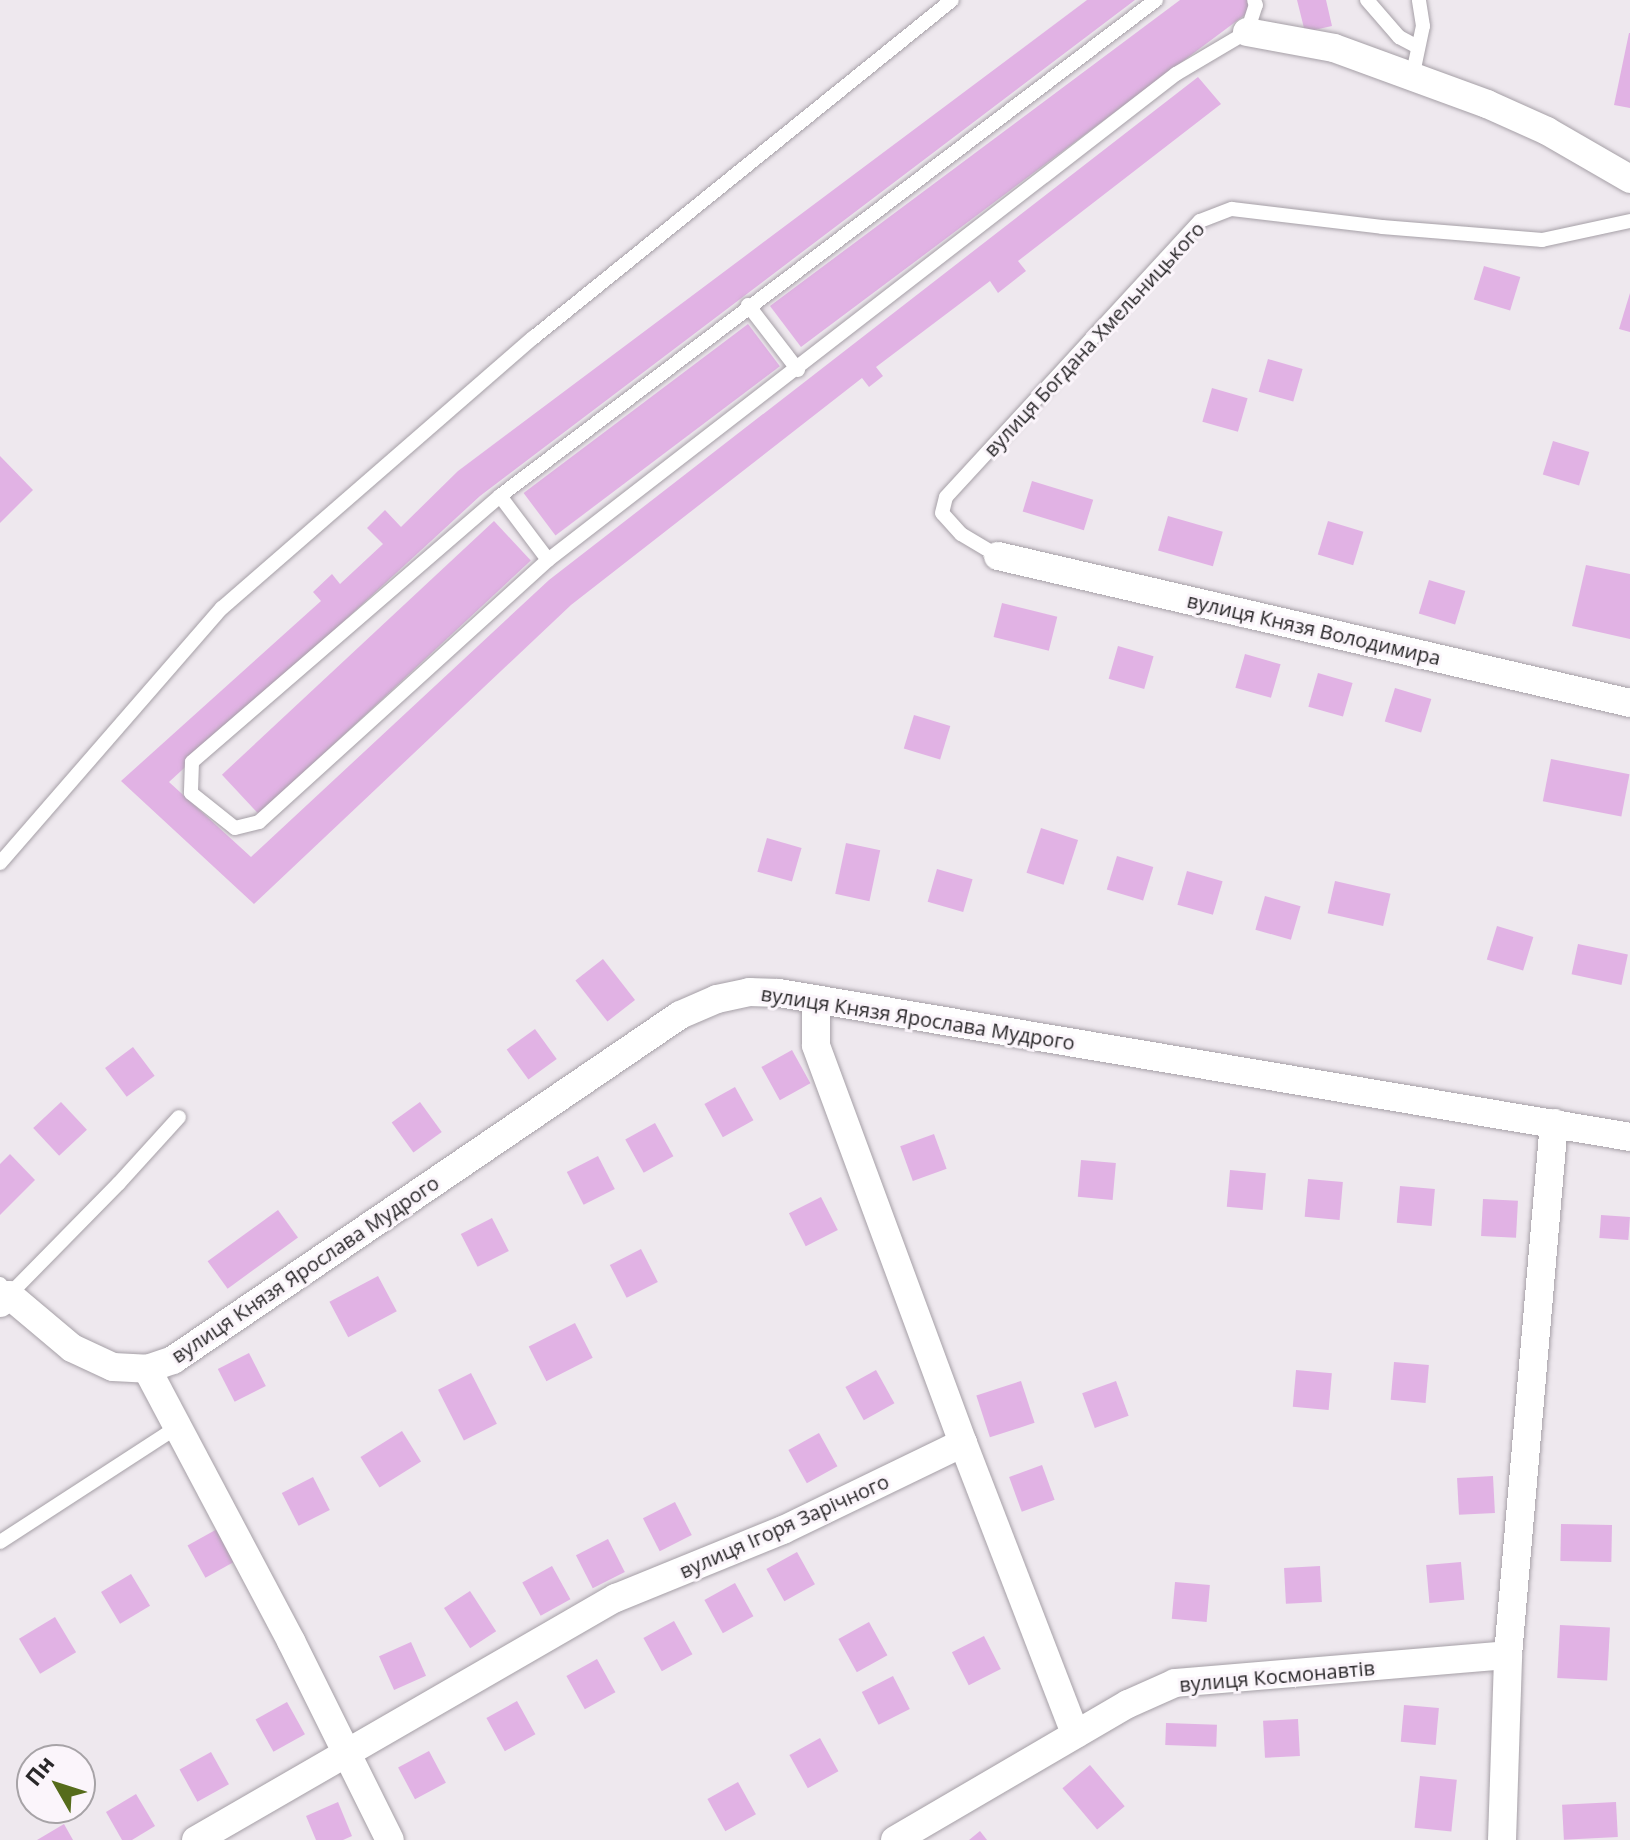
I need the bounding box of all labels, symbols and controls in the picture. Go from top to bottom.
street label: вулиця Богдана Хмельницького [979,217,1209,461]
street label: вулиця Князя Володимира [1185,588,1443,670]
street label: вулиця Князя Ярослава Мудрого [759,981,1077,1055]
street label: вулиця Князя Ярослава Мудрого [167,1170,443,1368]
street label: вулиця Ігоря Зарічного [676,1469,892,1583]
street label: вулиця Космонавтів [1178,1655,1376,1697]
north arrow [16,1744,96,1824]
text: Пн [18,1749,60,1792]

